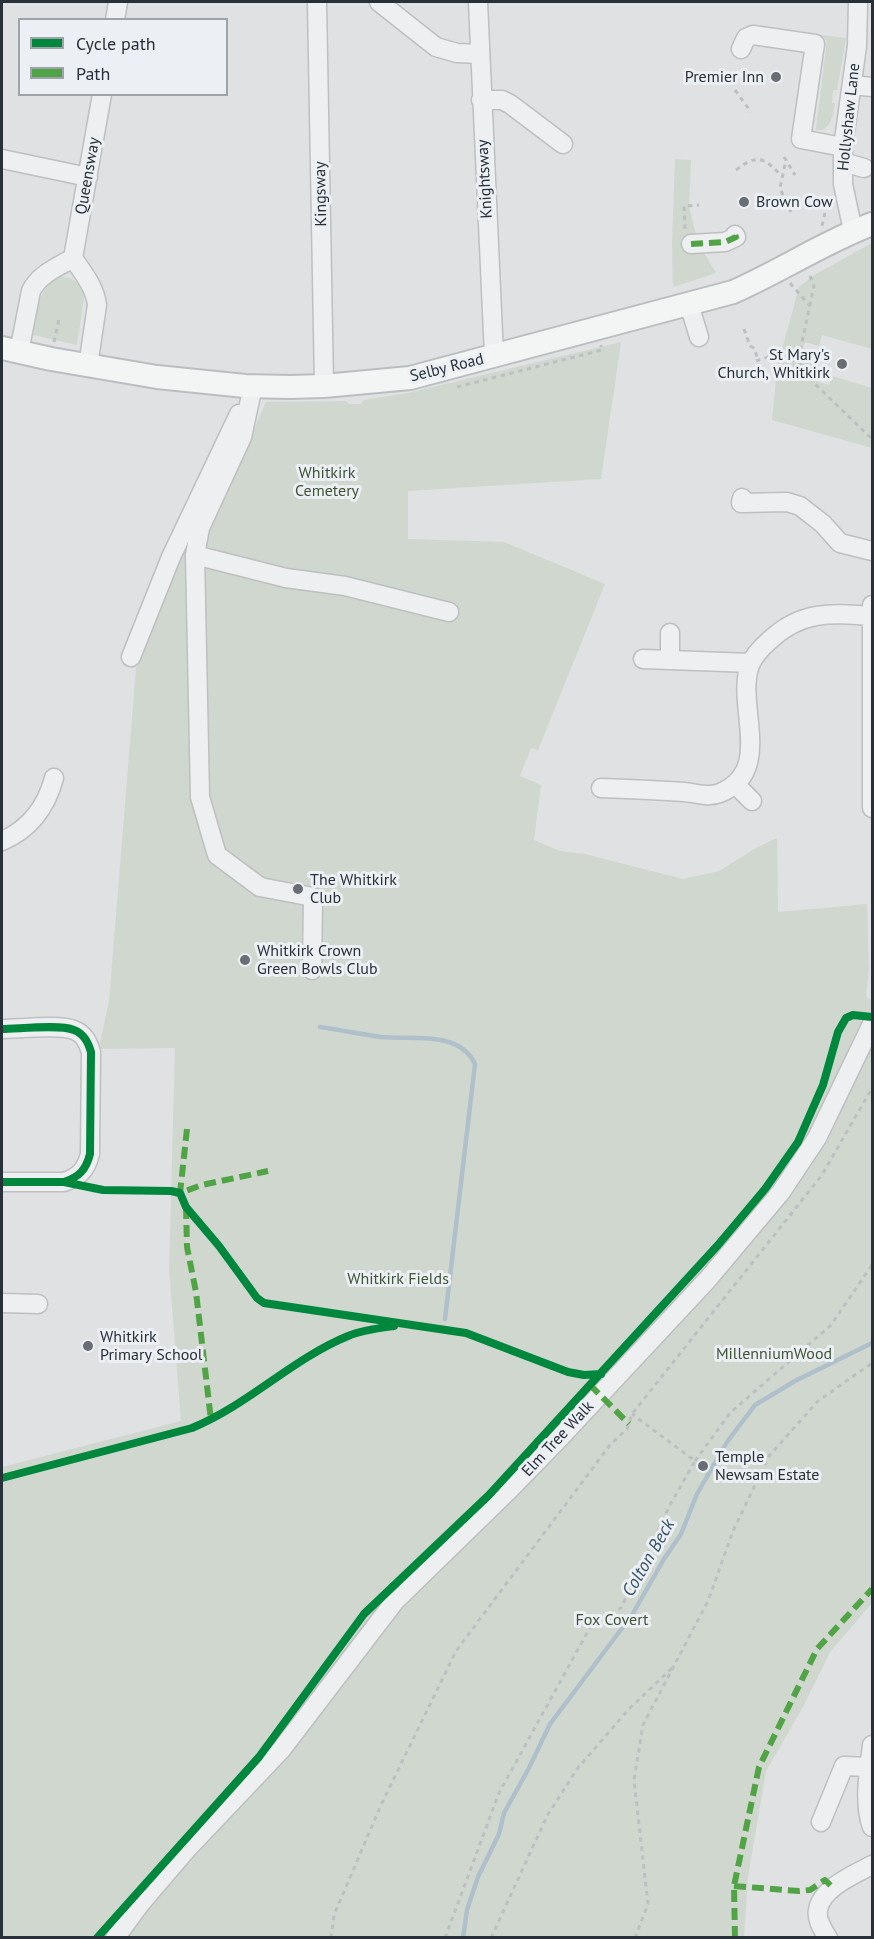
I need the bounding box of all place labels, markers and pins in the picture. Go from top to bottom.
place label: Premier Inn [685,67,764,87]
marker: Premier Inn [769,70,783,84]
place label: Brown Cow [756,192,833,212]
marker: Brown Cow [737,195,751,209]
place label: St Mary's Church, Whitkirk [717,345,830,383]
marker: St Mary's Church, Whitkirk [835,357,849,371]
place label: The Whitkirk Club [310,870,397,908]
marker: The Whitkirk Club [291,882,305,896]
place label: Whitkirk Crown Green Bowls Club [257,941,378,979]
marker: Whitkirk Crown Green Bowls Club [238,953,252,967]
place label: Whitkirk Primary School [100,1327,202,1365]
marker: Whitkirk Primary School [81,1339,95,1353]
place label: Temple Newsam Estate [715,1447,819,1485]
marker: Temple Newsam Estate [696,1459,710,1473]

